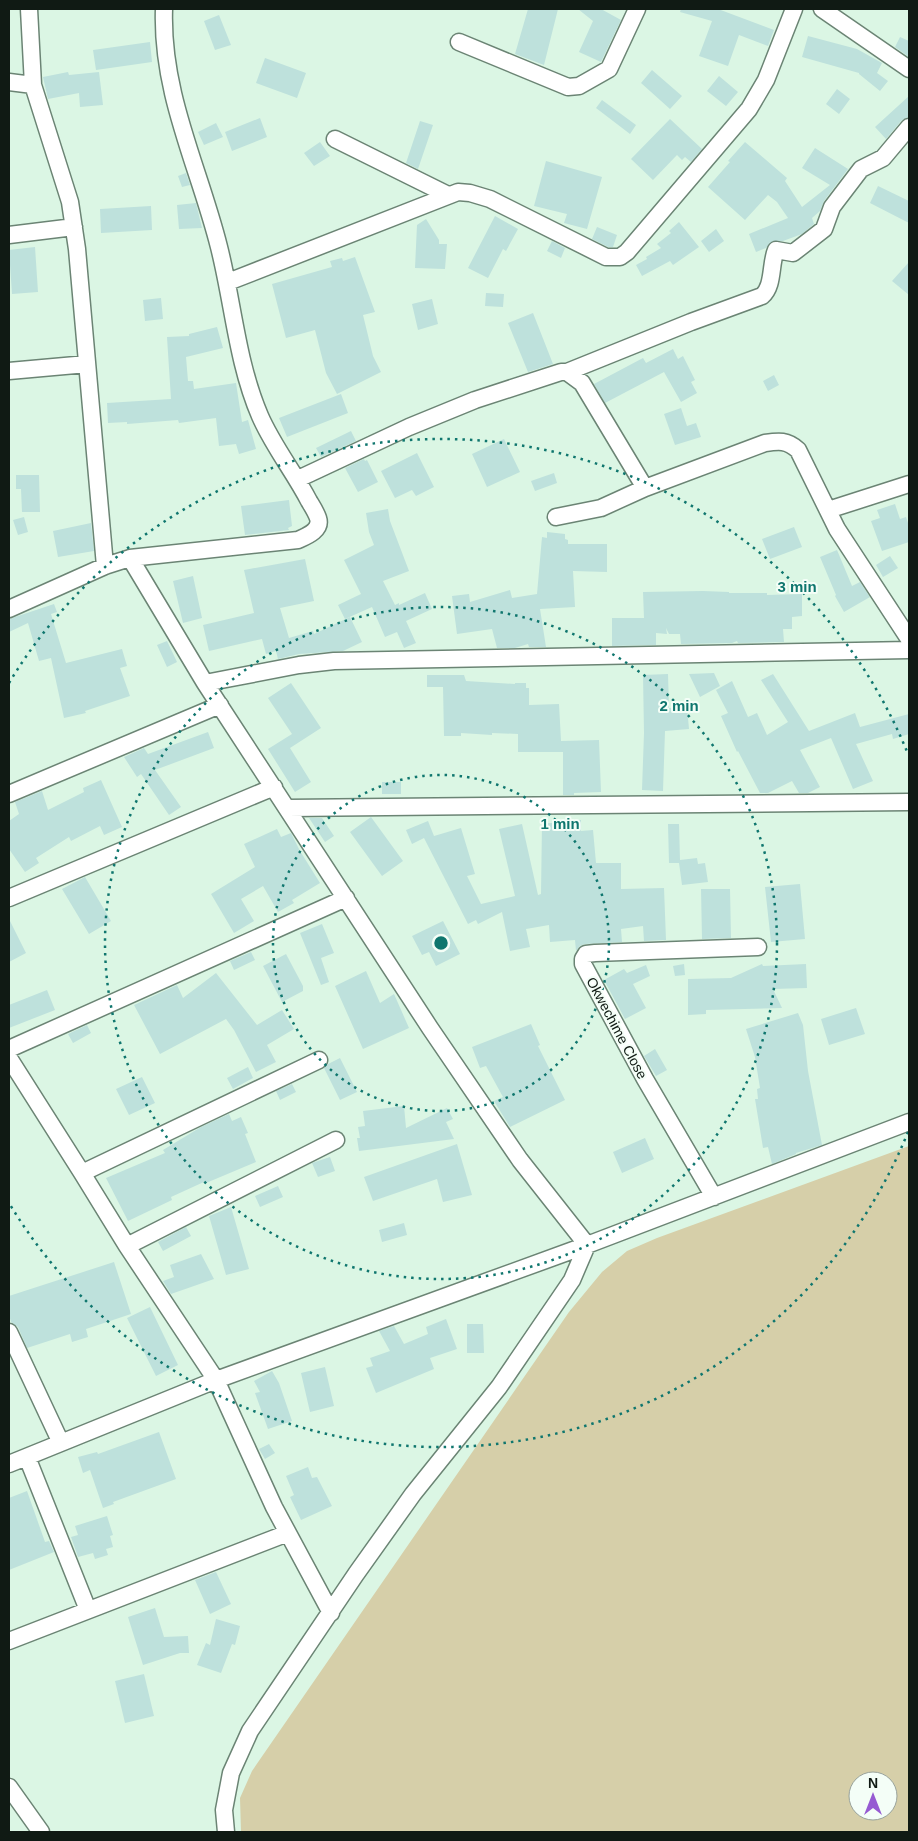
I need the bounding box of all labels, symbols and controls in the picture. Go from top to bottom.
text: 3 min [777,578,817,595]
text: 2 min [659,697,699,714]
text: 1 min [540,815,580,832]
centre of rings [432,934,450,952]
street label: Okwechime Close [583,974,651,1082]
north arrow [848,1771,898,1821]
text: N [868,1775,878,1791]

